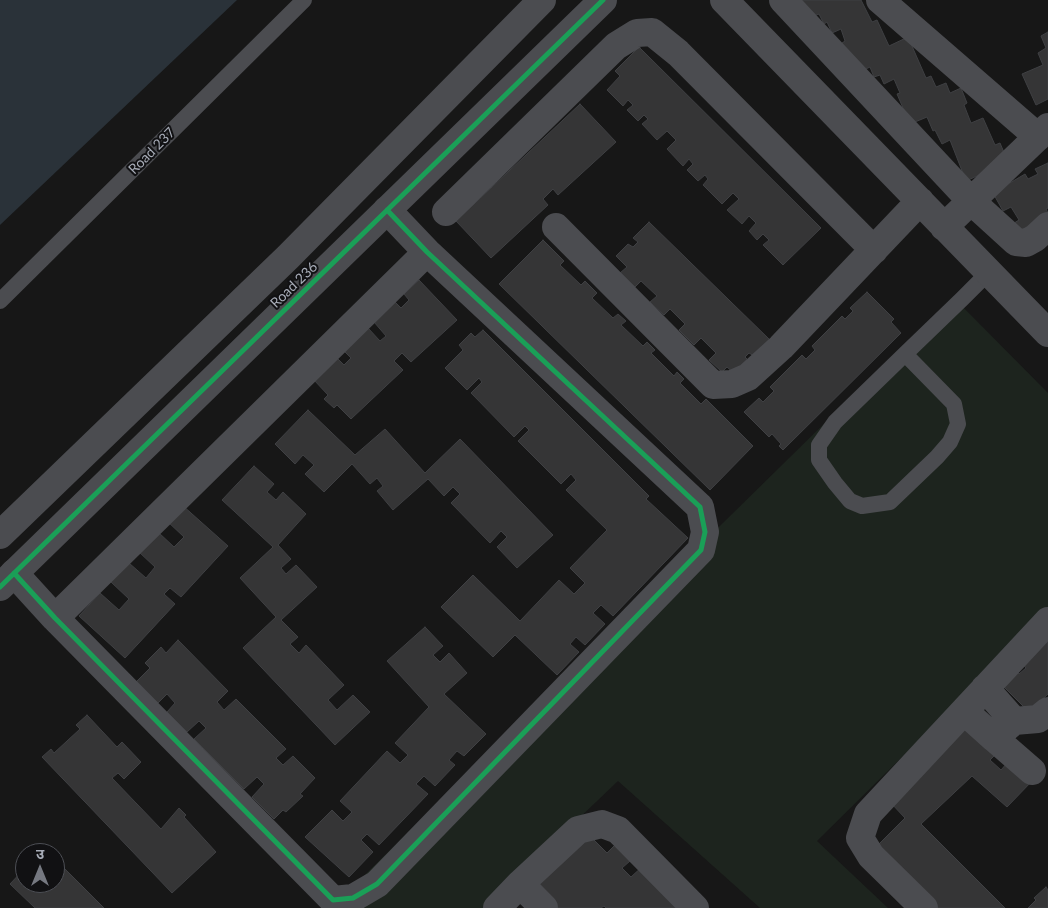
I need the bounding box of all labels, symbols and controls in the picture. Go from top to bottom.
street label: Road 237 [125,124,179,178]
street label: Road 236 [267,258,321,312]
north arrow [15,843,65,893]
text: उ [36,845,44,862]

